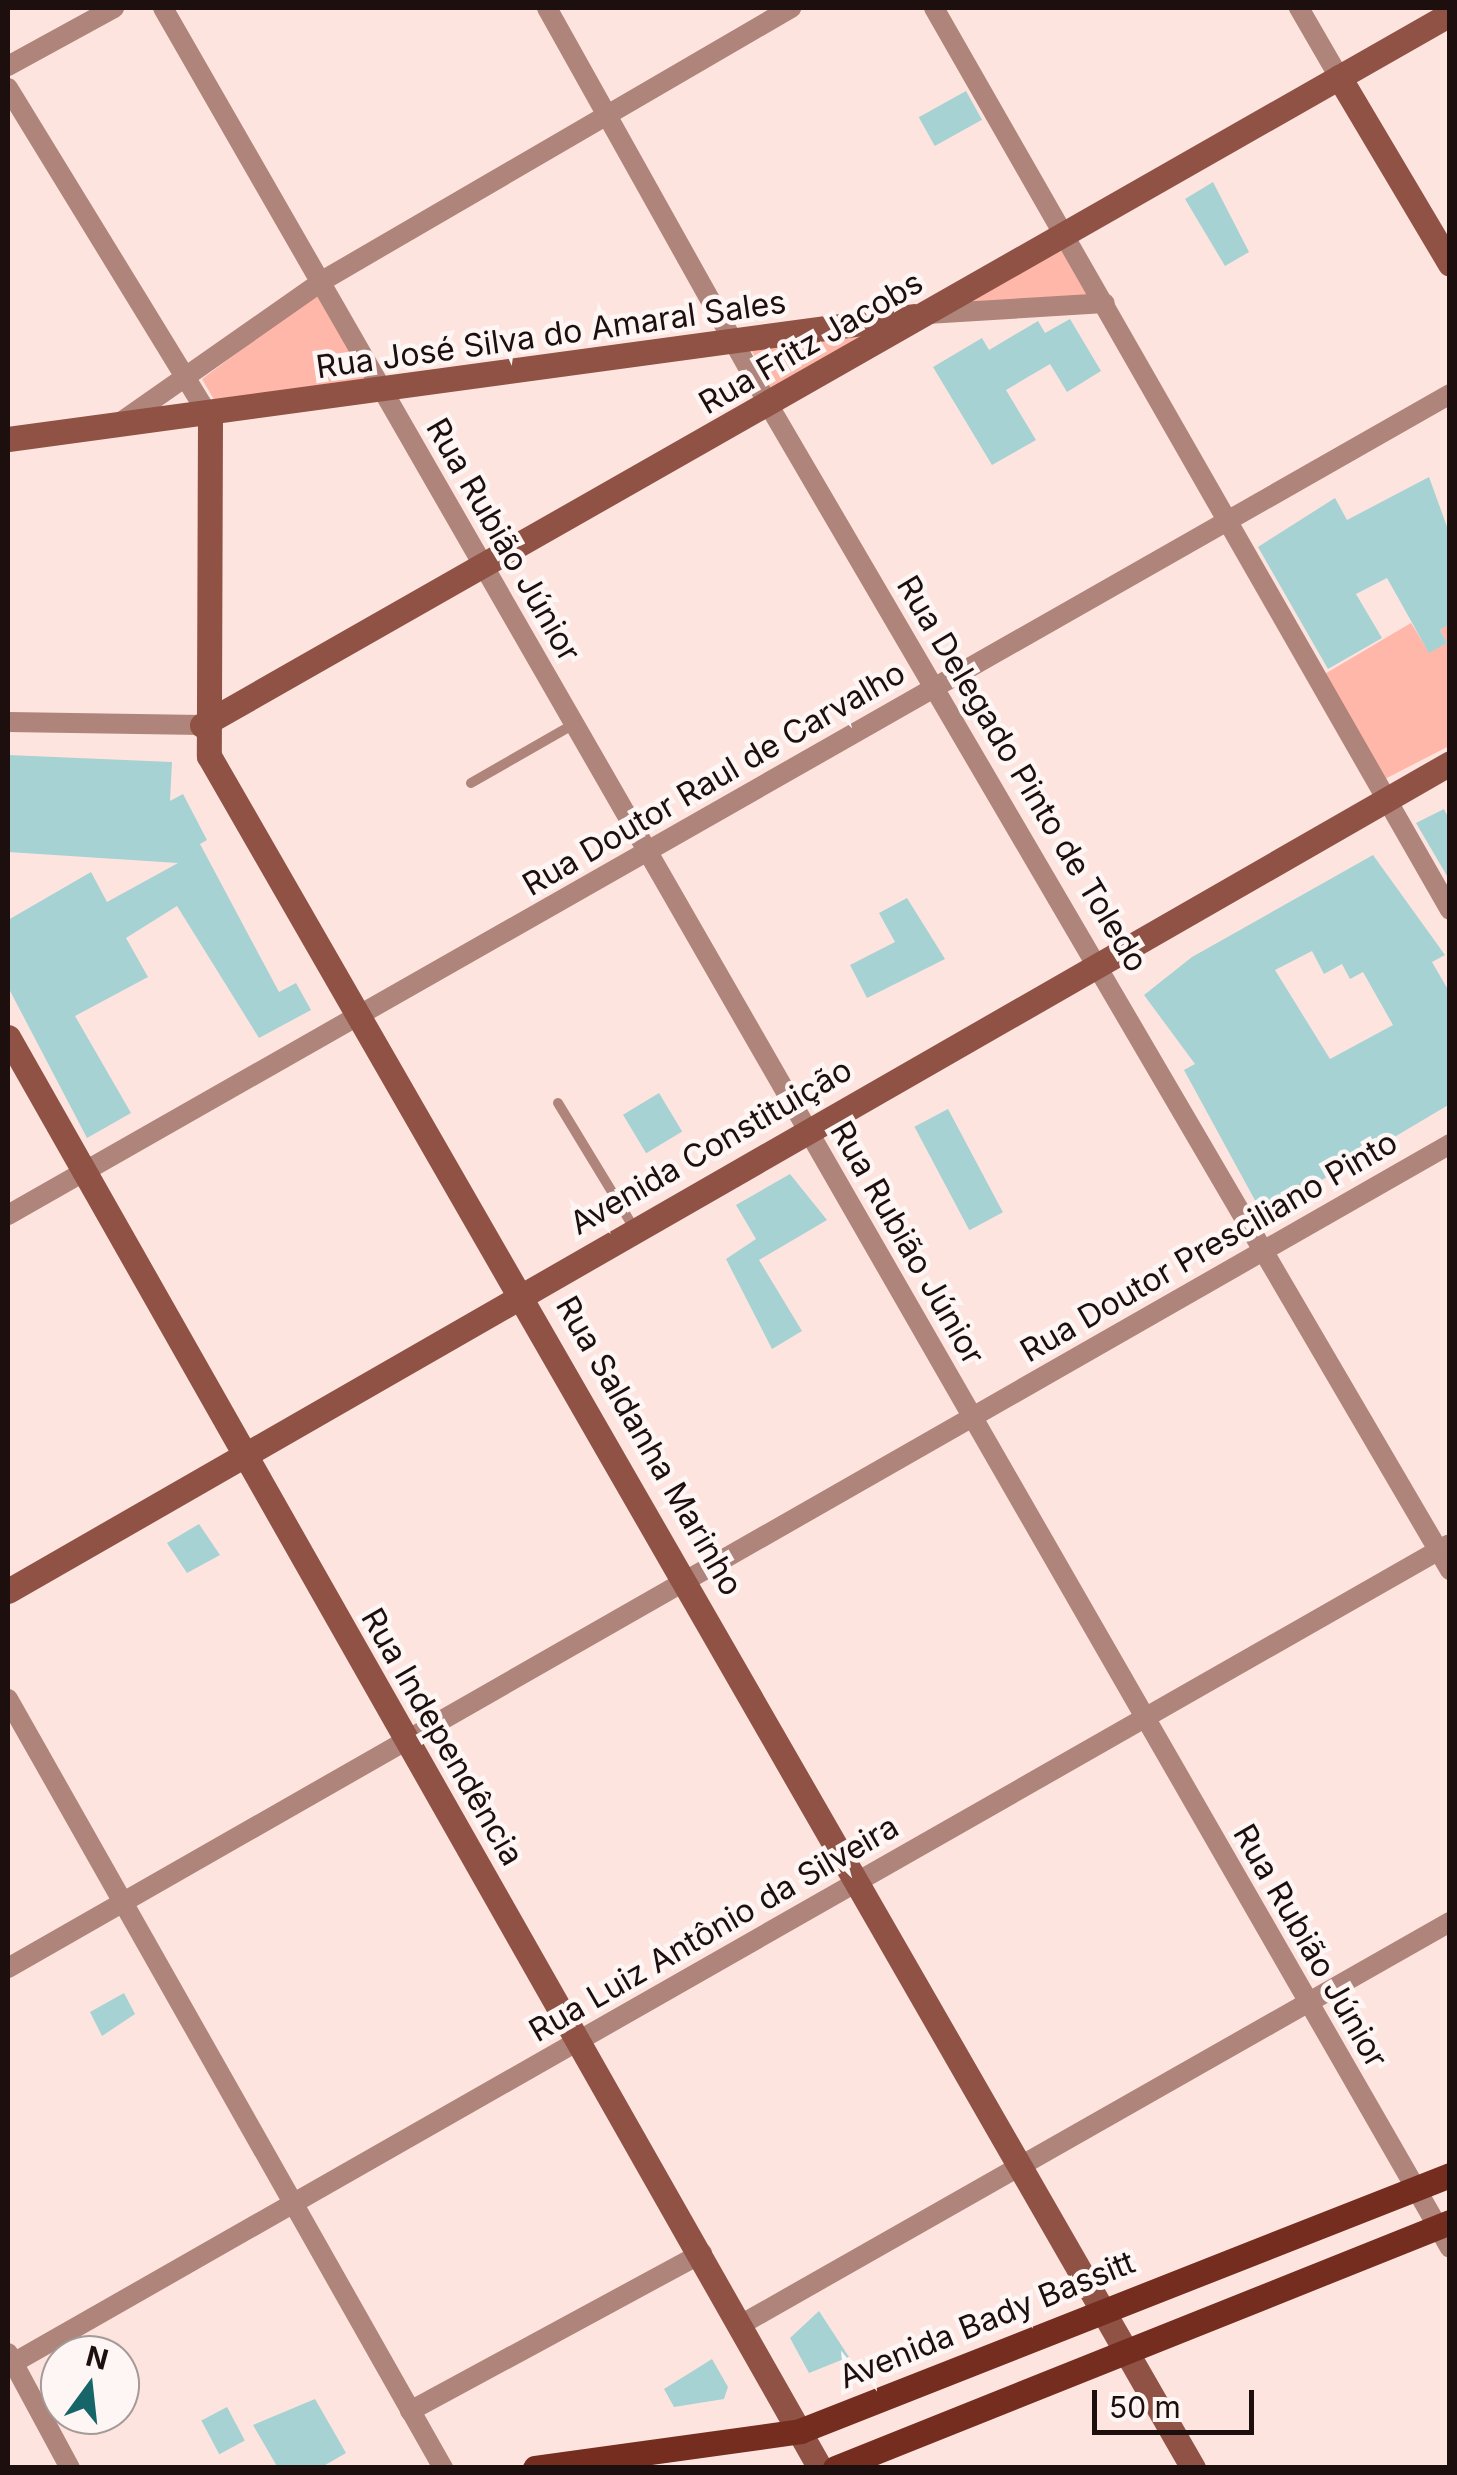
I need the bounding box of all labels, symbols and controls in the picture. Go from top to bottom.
street label: Rua Fritz Jacobs [692,263,930,423]
street label: Rua José Silva do Amaral Sales [314,283,788,387]
street label: Rua Rubião Júnior [418,412,588,668]
street label: Rua Delegado Pinto de Toledo [888,569,1156,979]
street label: Rua Doutor Raul de Carvalho [516,654,912,904]
street label: Avenida Constituição [563,1051,859,1243]
street label: Rua Rubião Júnior [822,1115,992,1371]
street label: Rua Doutor Presciliano Pinto [1014,1123,1404,1371]
street label: Rua Saldanha Marinho [548,1289,750,1603]
street label: Rua Independência [353,1602,531,1872]
street label: Rua Luiz Antônio da Silveira [523,1807,905,2051]
street label: Rua Rubião Júnior [1225,1818,1395,2074]
street label: Avenida Bady Bassitt [834,2243,1140,2397]
north arrow [40,2335,140,2435]
text: N [83,2339,112,2377]
scale bar [1097,2370,1260,2432]
text: 50 m [1109,2389,1181,2425]

